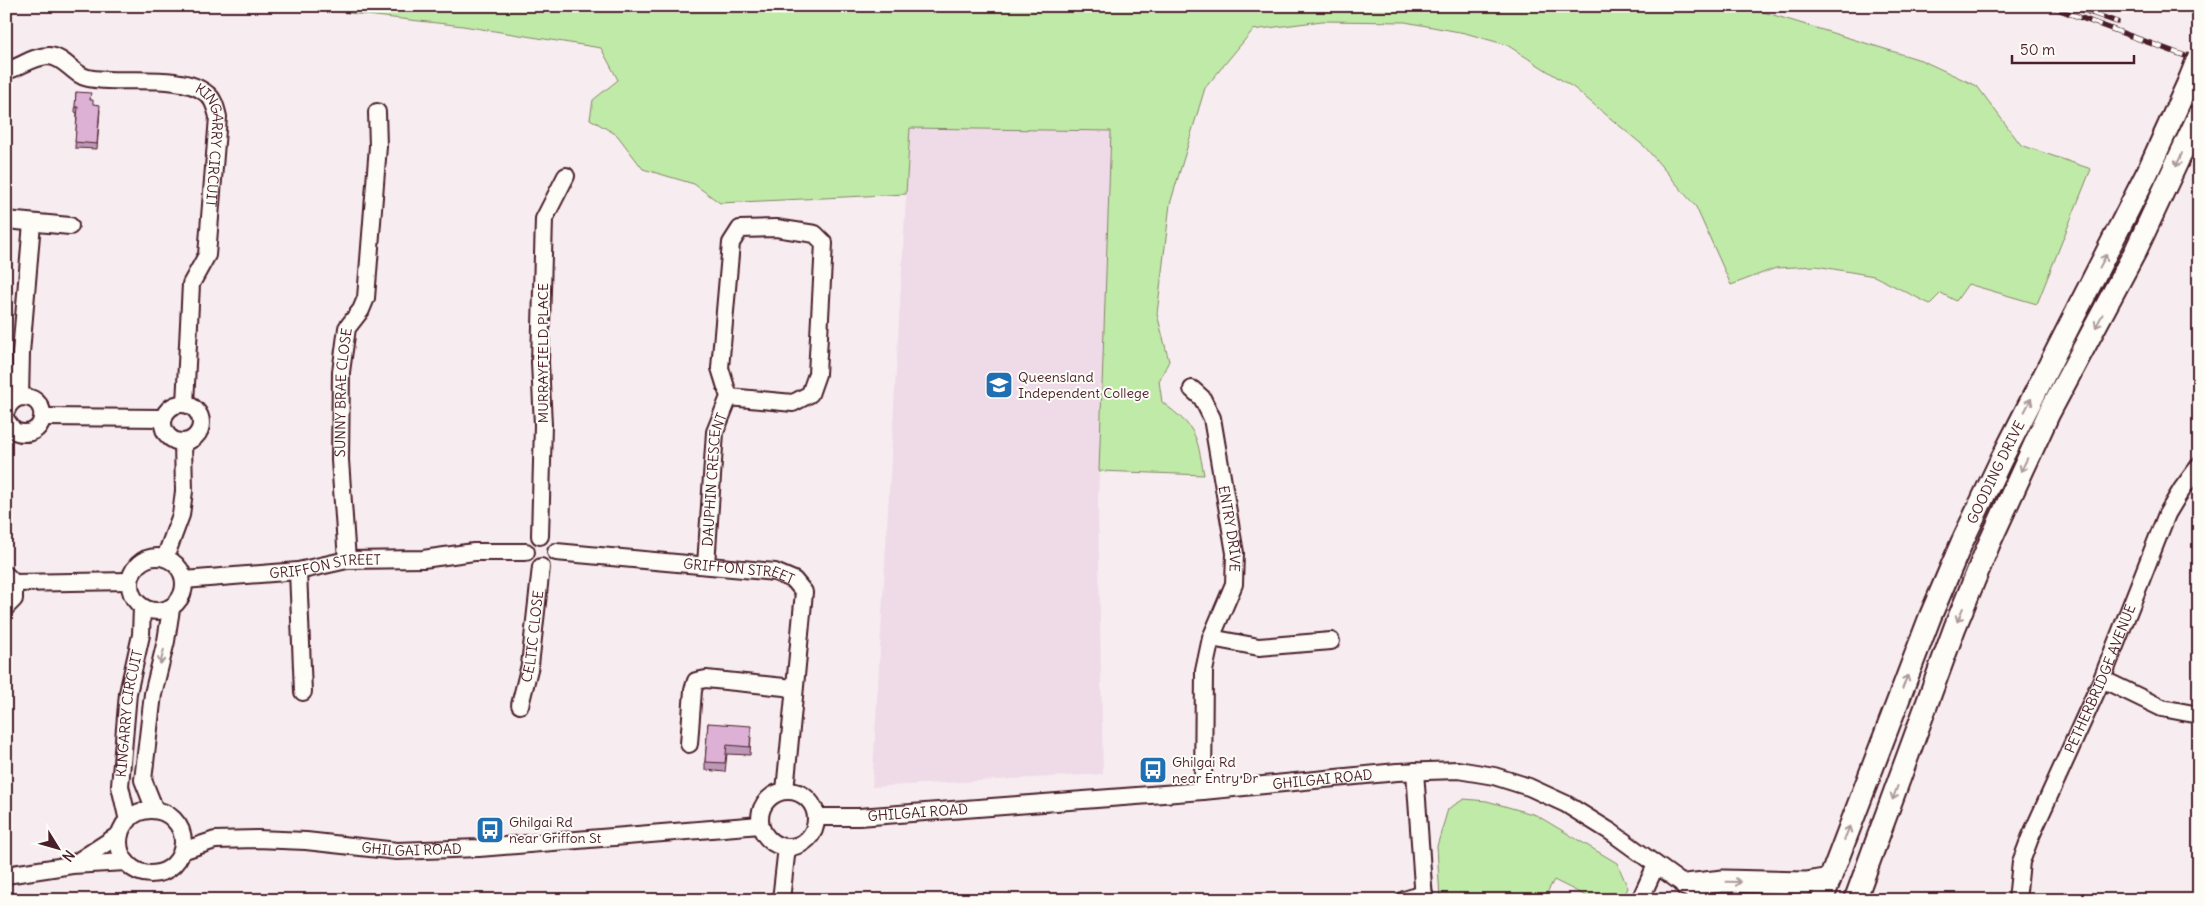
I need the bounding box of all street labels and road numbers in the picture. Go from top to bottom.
street label: KINGARRY CIRCUIT [192,79,227,208]
street label: MURRAYFIELD PLACE [534,283,552,423]
street label: SUNNY BRAE CLOSE [331,327,356,457]
street label: DAUPHIN CRESCENT [698,410,731,547]
street label: GOODING DRIVE [1963,418,2029,527]
street label: ENTRY DRIVE [1215,484,1244,572]
street label: GRIFFON STREET [269,551,381,582]
street label: GRIFFON STREET [682,555,797,588]
street label: CELTIC CLOSE [517,589,547,684]
street label: PETHERBRIDGE AVENUE [2061,602,2140,756]
street label: KINGARRY CIRCUIT [112,648,146,778]
street label: GHILGAI ROAD [1272,765,1373,793]
street label: GHILGAI ROAD [867,800,969,825]
street label: GHILGAI ROAD [361,838,462,860]

